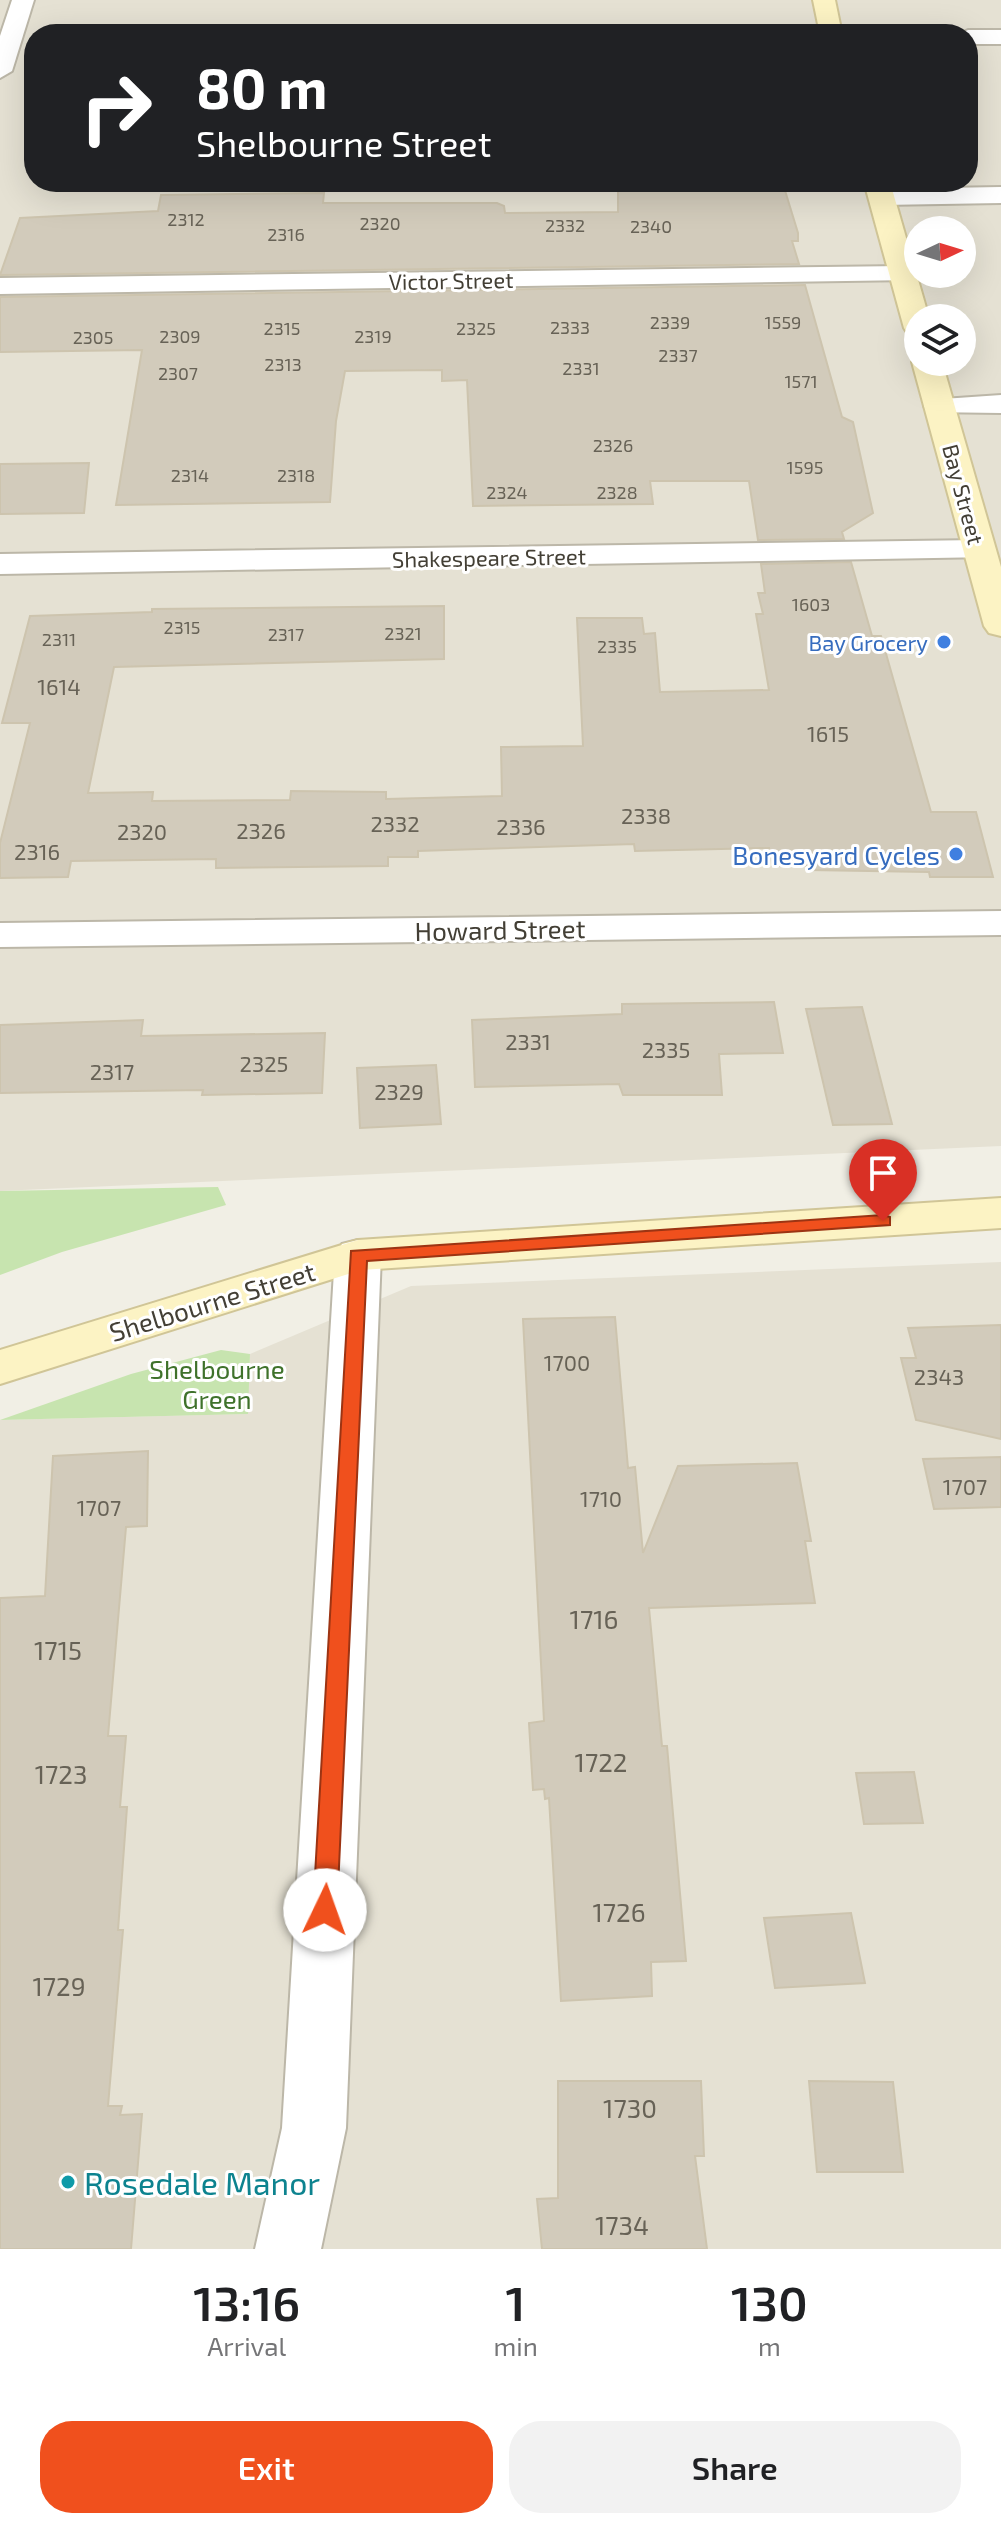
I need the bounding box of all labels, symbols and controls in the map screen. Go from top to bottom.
text: 80 m [196,53,328,120]
icon: right [64,56,168,160]
text: Shelbourne Street [196,121,491,164]
house number: 2312 [167,208,205,230]
house number: 2320 [359,212,401,234]
house number: 2332 [545,214,585,236]
house number: 2340 [630,215,672,237]
north arrow [904,216,976,288]
map controls [904,216,976,376]
house number: 2316 [267,223,305,245]
street label: Victor Street [388,266,514,294]
button: layers [904,304,976,376]
house number: 2339 [650,311,690,333]
house number: 1559 [765,311,801,333]
house number: 2333 [550,316,590,338]
house number: 2315 [264,317,300,339]
house number: 2325 [456,317,496,339]
house number: 2309 [159,325,201,347]
house number: 2319 [354,325,392,347]
house number: 2305 [73,326,113,348]
house number: 2337 [658,344,698,366]
house number: 2313 [264,353,302,375]
house number: 2331 [562,357,600,379]
house number: 2307 [158,362,198,384]
house number: 1571 [784,370,818,392]
house number: 2326 [593,434,633,456]
street label: Bay Street [938,441,990,547]
house number: 1595 [787,456,823,478]
house number: 2314 [171,464,209,486]
house number: 2318 [277,464,315,486]
house number: 2324 [486,481,528,503]
house number: 2328 [596,481,638,503]
street label: Shakespeare Street [392,542,586,572]
house number: 1603 [792,593,830,615]
house number: 2315 [164,616,200,638]
house number: 2321 [384,622,422,644]
house number: 2317 [268,623,304,645]
house number: 2311 [42,628,76,650]
place label: Bay Grocery [809,629,928,655]
marker: Bay Grocery [935,633,953,651]
house number: 2335 [597,635,637,657]
house number: 1614 [37,673,81,699]
house number: 1615 [807,720,849,746]
house number: 2338 [621,802,671,828]
house number: 2332 [370,810,420,836]
house number: 2336 [496,813,546,839]
house number: 2326 [236,817,286,843]
house number: 2320 [117,818,167,844]
house number: 2316 [14,838,60,864]
place label: Bonesyard Cycles [732,839,940,870]
marker: Bonesyard Cycles [947,845,965,863]
street label: Howard Street [414,912,586,946]
house number: 2331 [505,1028,551,1054]
house number: 2335 [642,1036,690,1062]
house number: 2325 [240,1050,288,1076]
house number: 2317 [90,1058,134,1084]
house number: 2329 [374,1078,424,1104]
pin [849,1139,917,1221]
icon: arrive [861,1151,905,1195]
street label: Shelbourne Street [105,1255,319,1347]
house number: 1700 [544,1349,590,1375]
park label: Shelbourne Green [149,1353,285,1414]
house number: 2343 [914,1363,964,1389]
house number: 1707 [943,1473,987,1499]
house number: 1710 [580,1485,622,1511]
house number: 1707 [77,1494,121,1520]
house number: 1716 [570,1603,618,1634]
house number: 1715 [34,1634,82,1665]
house number: 1722 [575,1746,627,1777]
house number: 1723 [35,1758,87,1789]
position arrow [283,1868,367,1952]
house number: 1726 [592,1896,646,1927]
house number: 1729 [32,1970,86,2001]
house number: 1730 [603,2092,657,2123]
place label: Rosedale Manor [84,2163,320,2201]
marker: Rosedale Manor [59,2173,77,2191]
house number: 1734 [595,2209,649,2240]
text: 13:16 [193,2273,300,2331]
text: 1 [506,2273,526,2331]
text: 130 [731,2273,808,2331]
text: Arrival [207,2330,286,2361]
text: min [493,2330,538,2361]
text: m [758,2330,781,2361]
button: Exit [40,2421,493,2513]
button: Share [509,2421,961,2513]

